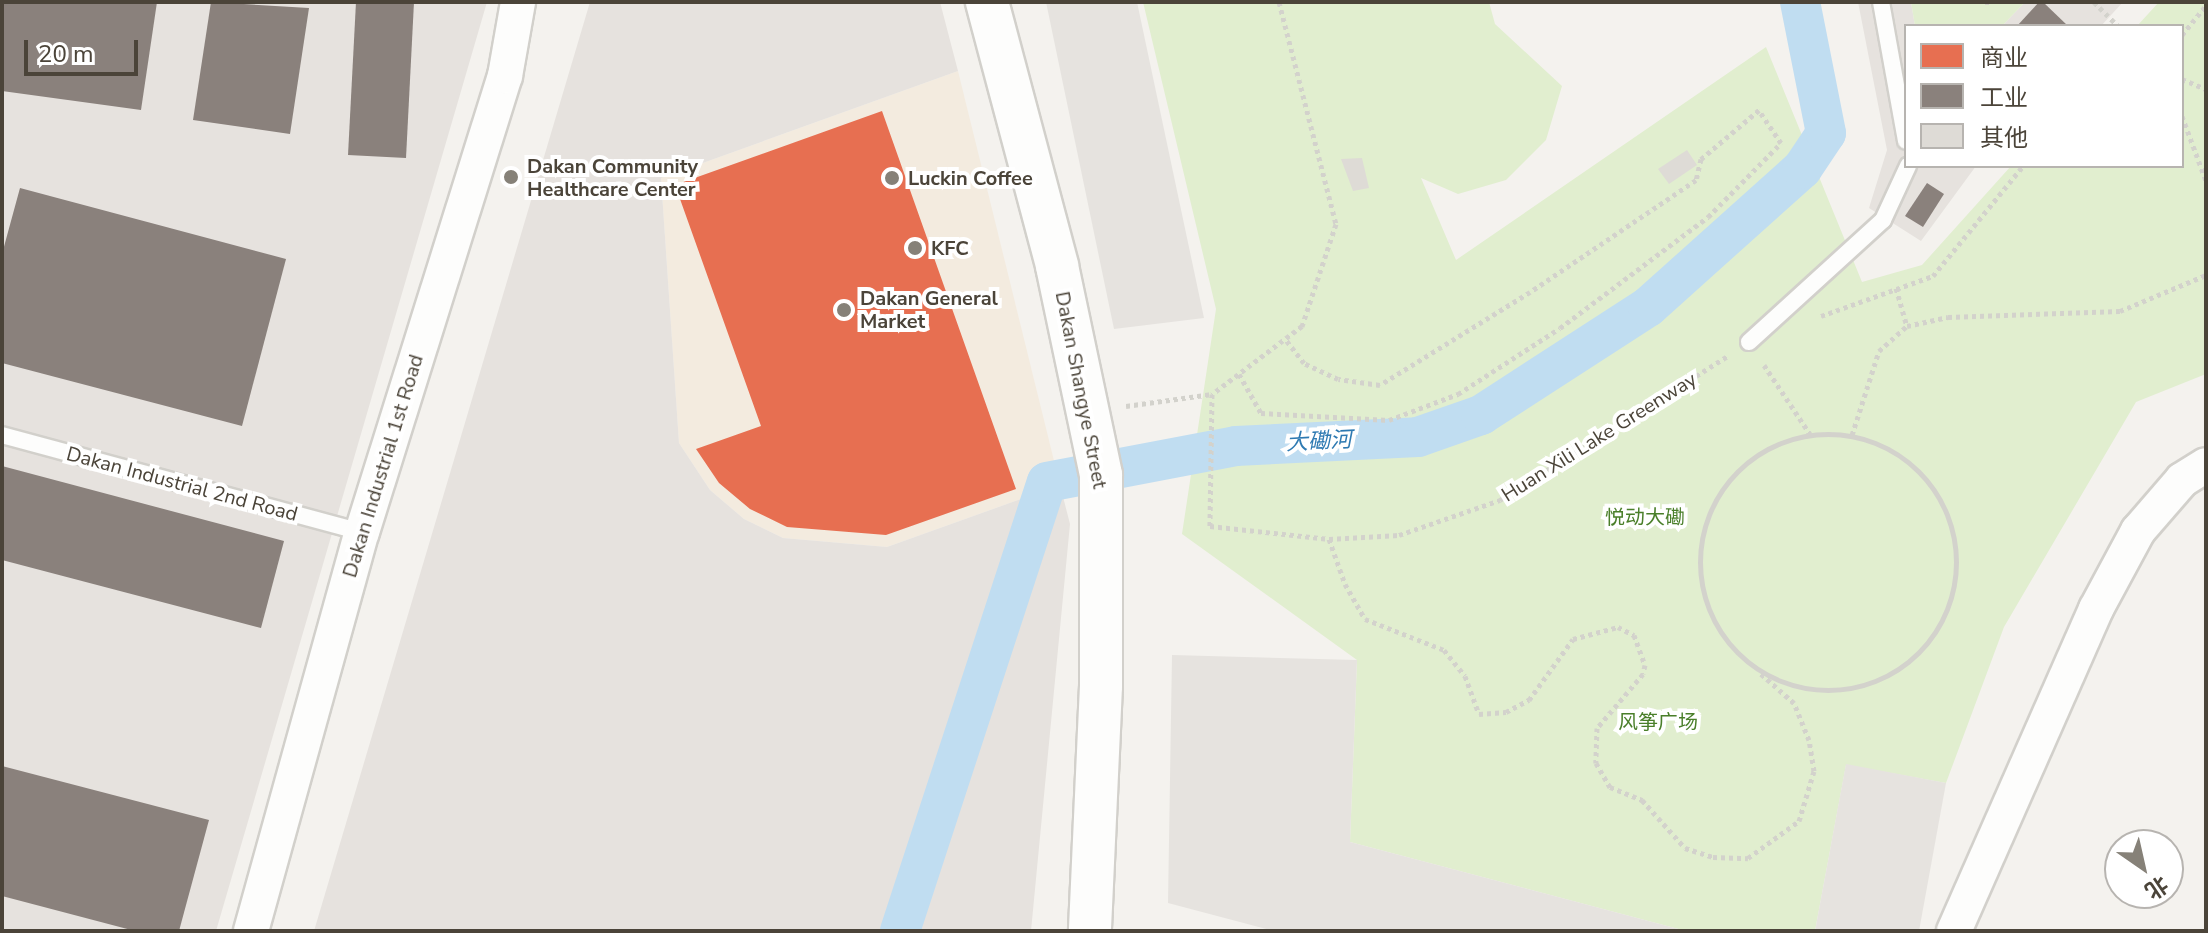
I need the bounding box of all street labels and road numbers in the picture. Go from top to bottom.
street label: Dakan Shangye Street [1050,289,1112,491]
street label: Dakan Industrial 1st Road [338,352,428,580]
street label: Huan Xili Lake Greenway [1497,367,1701,507]
street label: Dakan Industrial 2nd Road [64,442,300,526]

